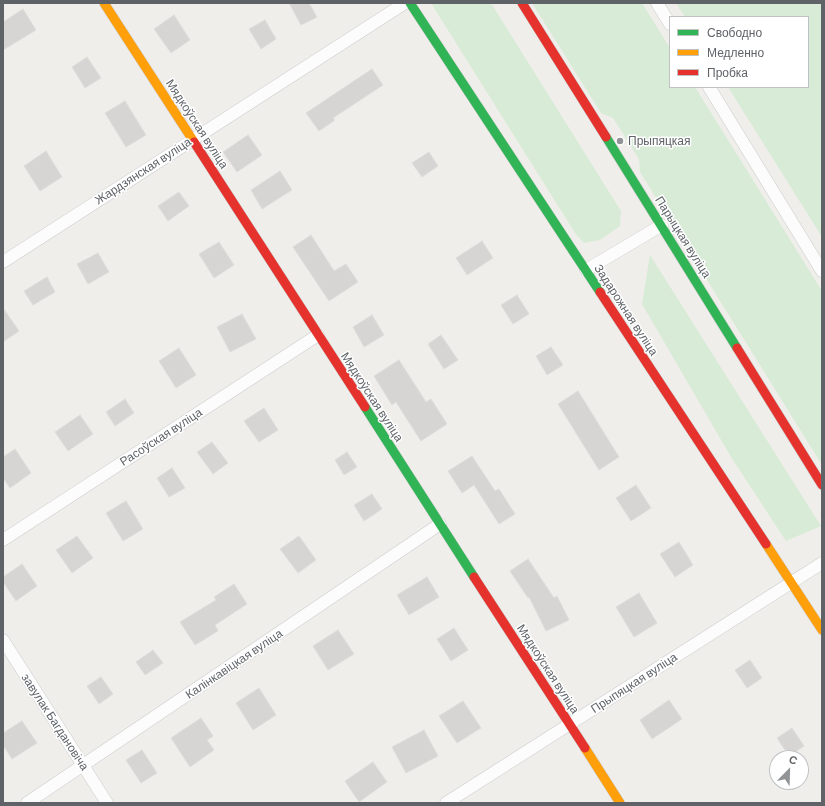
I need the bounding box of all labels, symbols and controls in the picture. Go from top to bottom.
legend [669,16,809,88]
text: Свободно [707,25,762,39]
text: Медленно [707,45,764,59]
text: Пробка [707,65,748,79]
street label: Мядкоўская вуліца [163,77,231,171]
street label: Жардзянская вуліца [92,134,194,208]
place label: Прыпяцкая [628,134,690,148]
marker: Прыпяцкая [615,136,625,146]
street label: Парыцкая вуліца [652,193,714,281]
street label: Задарожная вуліца [591,262,661,358]
street label: Мядкоўская вуліца [338,350,406,444]
street label: Расоўская вуліца [117,405,205,469]
street label: Мядкоўская вуліца [514,622,582,716]
street label: Калінкавіцкая вуліца [183,626,285,702]
street label: Прыпяцкая вуліца [588,650,680,716]
street label: завулак Багдановіча [18,671,92,773]
north arrow [769,750,809,790]
text: С [787,752,800,767]

